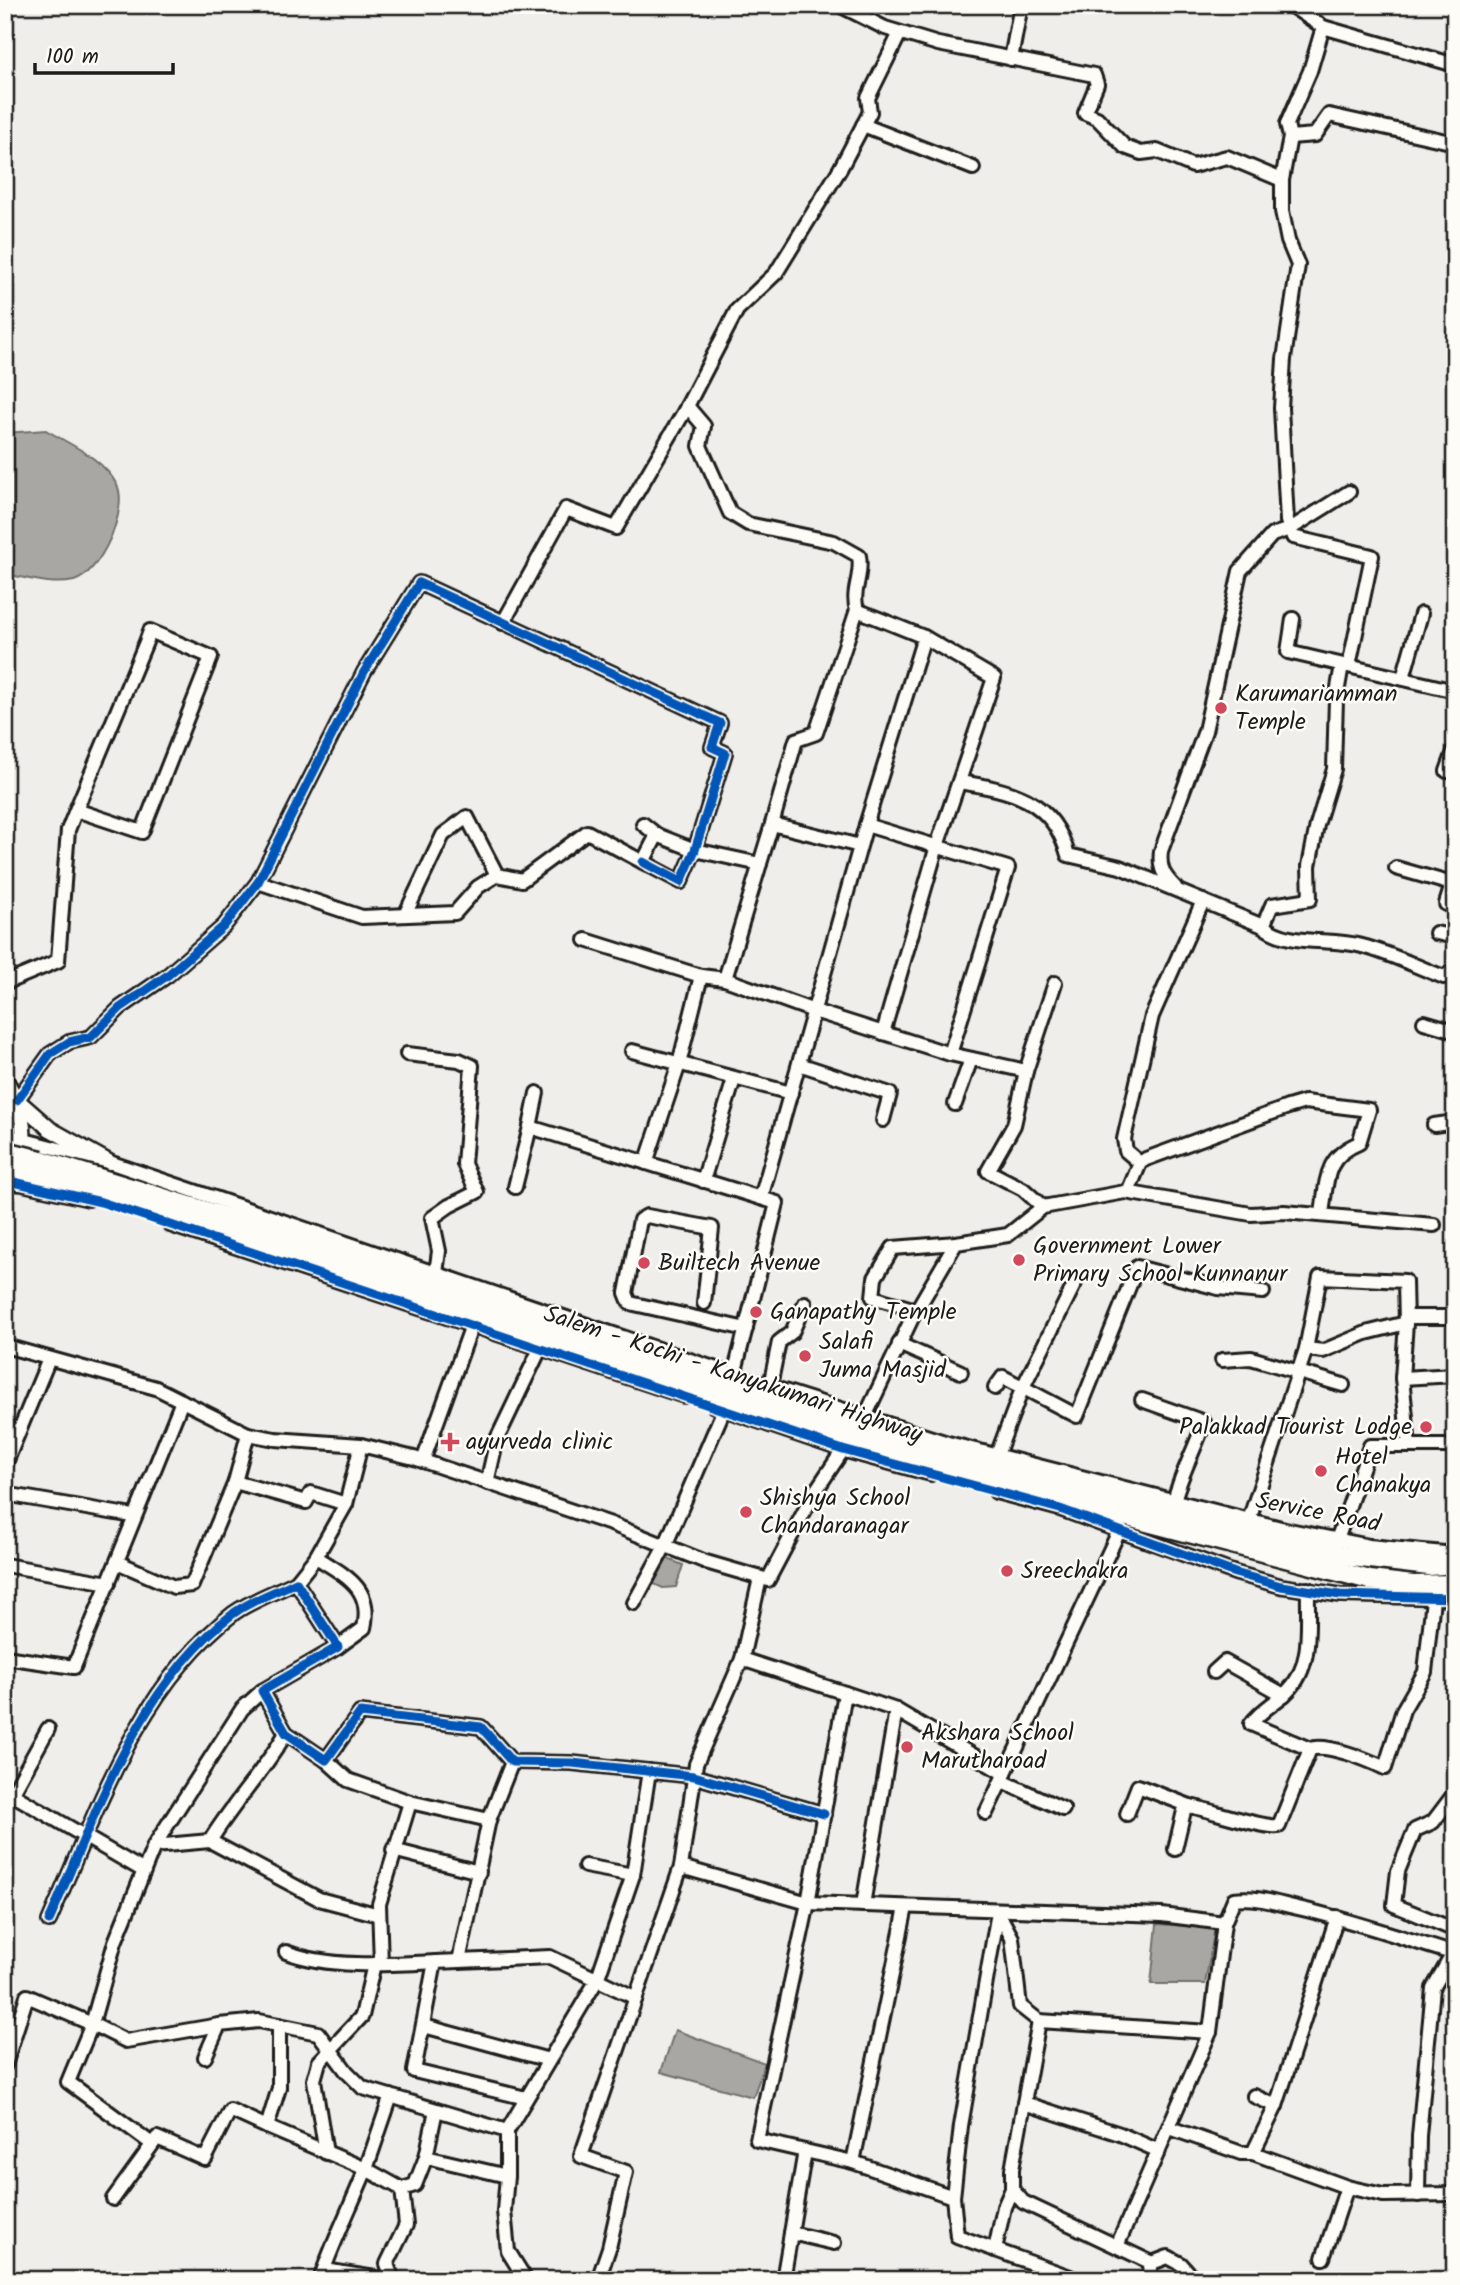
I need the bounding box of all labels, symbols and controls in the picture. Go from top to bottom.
scale bar [35,32,173,76]
text: 100 m [46,41,99,74]
place label: Karumariamman Temple [1235,675,1397,742]
marker: Karumariamman Temple [1213,700,1229,716]
place label: Government Lower Primary School Kunnanur [1033,1227,1289,1294]
place label: Builtech Avenue [658,1244,821,1283]
marker: Government Lower Primary School Kunnanur [1011,1252,1027,1268]
marker: Builtech Avenue [636,1255,652,1271]
place label: Ganapathy Temple [770,1293,957,1332]
street label: Salem - Kochi - Kanyakumari Highway [538,1295,928,1455]
marker: Ganapathy Temple [748,1304,764,1320]
place label: Salafi Juma Masjid [819,1323,947,1390]
marker: Salafi Juma Masjid [797,1348,813,1364]
place label: Palakkad Tourist Lodge [1179,1408,1412,1447]
marker: Palakkad Tourist Lodge [1418,1419,1434,1435]
place label: ayurveda clinic [466,1423,613,1462]
marker: ayurveda clinic [440,1432,460,1452]
place label: Hotel Chanakya [1335,1438,1431,1505]
marker: Hotel Chanakya [1313,1463,1329,1479]
place label: Shishya School Chandaranagar [760,1479,911,1546]
street label: Service Road [1252,1482,1385,1544]
marker: Shishya School Chandaranagar [738,1504,754,1520]
place label: Sreechakra [1021,1552,1129,1591]
marker: Sreechakra [999,1563,1015,1579]
place label: Akshara School Marutharoad [921,1714,1074,1781]
marker: Akshara School Marutharoad [899,1739,915,1755]

